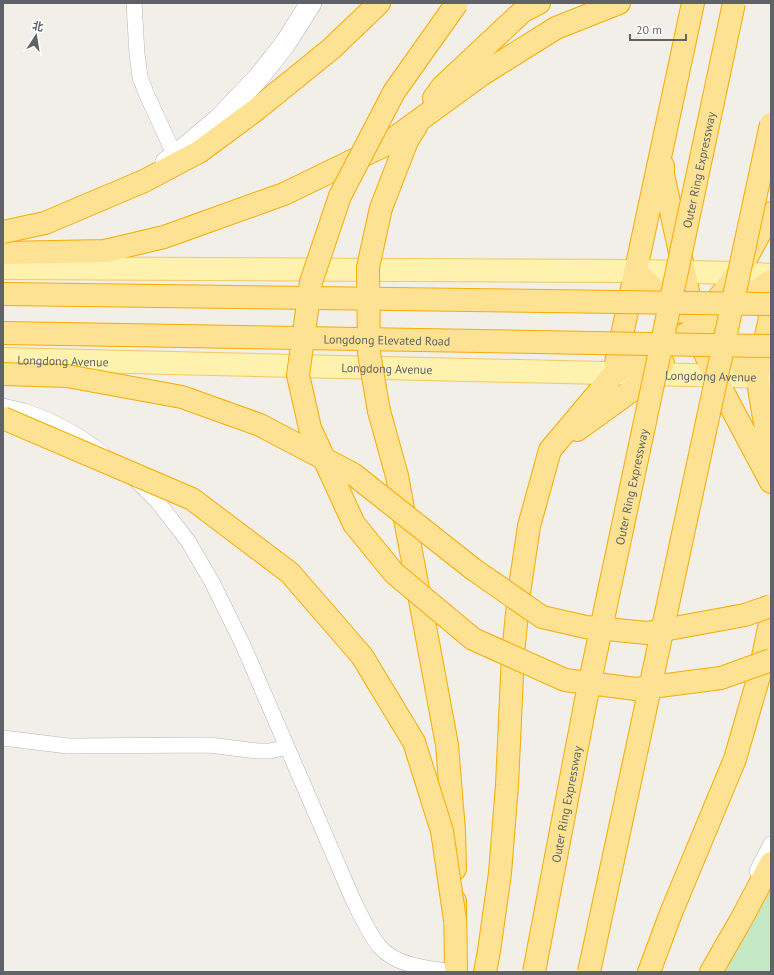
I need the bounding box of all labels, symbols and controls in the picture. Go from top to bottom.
north arrow [16,16,56,56]
scale bar [630,16,686,42]
text: 北 [31,18,45,34]
text: 20 m [636,22,662,37]
street label: Outer Ring Expressway [679,110,718,229]
street label: Longdong Elevated Road [323,331,450,348]
street label: Longdong Avenue [17,352,109,369]
street label: Longdong Avenue [341,359,433,377]
street label: Longdong Avenue [665,367,757,384]
street label: Outer Ring Expressway [612,427,651,546]
street label: Outer Ring Expressway [548,744,585,864]

